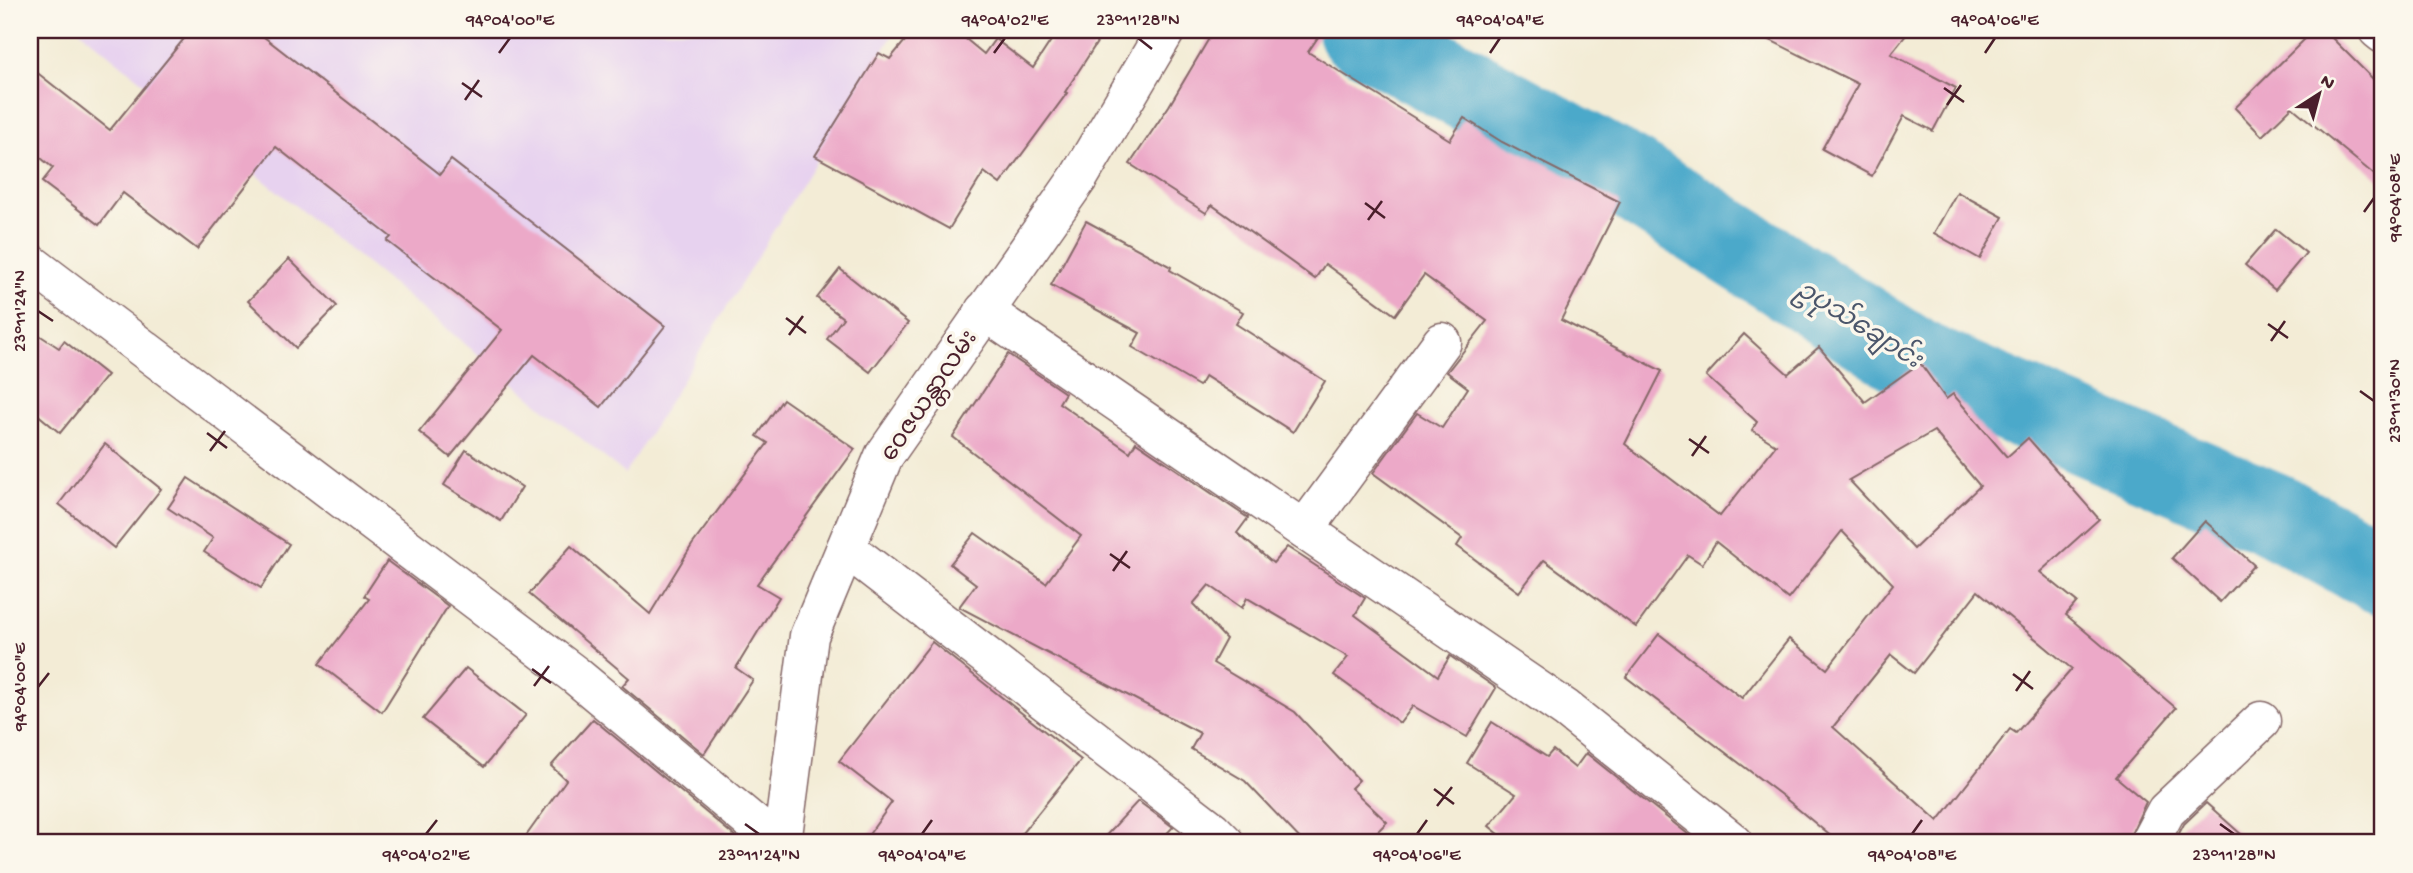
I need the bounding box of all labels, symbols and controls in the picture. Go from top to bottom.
text: 94°04'00"E [465,11,555,32]
text: 94°04'02"E [961,11,1049,32]
text: 23°11'28"N [1096,11,1180,32]
text: 94°04'04"E [1456,11,1544,32]
text: 94°04'06"E [1951,11,2039,32]
north arrow [2284,60,2354,130]
text: N [2315,70,2339,96]
text: 94°04'08"E [2386,153,2407,243]
text: 23°11'24"N [11,270,32,352]
water label: ဥပုသ်ချောင်း [1788,270,1931,380]
street label: ဝေဇယန္တာလမ်း [872,323,986,469]
text: 23°11'30"N [2386,359,2407,443]
text: 94°04'00"E [11,642,32,732]
text: 94°04'02"E [382,846,470,867]
text: 23°11'24"N [718,846,800,867]
text: 94°04'04"E [878,846,966,867]
text: 94°04'06"E [1373,846,1461,867]
text: 94°04'08"E [1867,846,1957,867]
text: 23°11'28"N [2192,846,2276,867]

